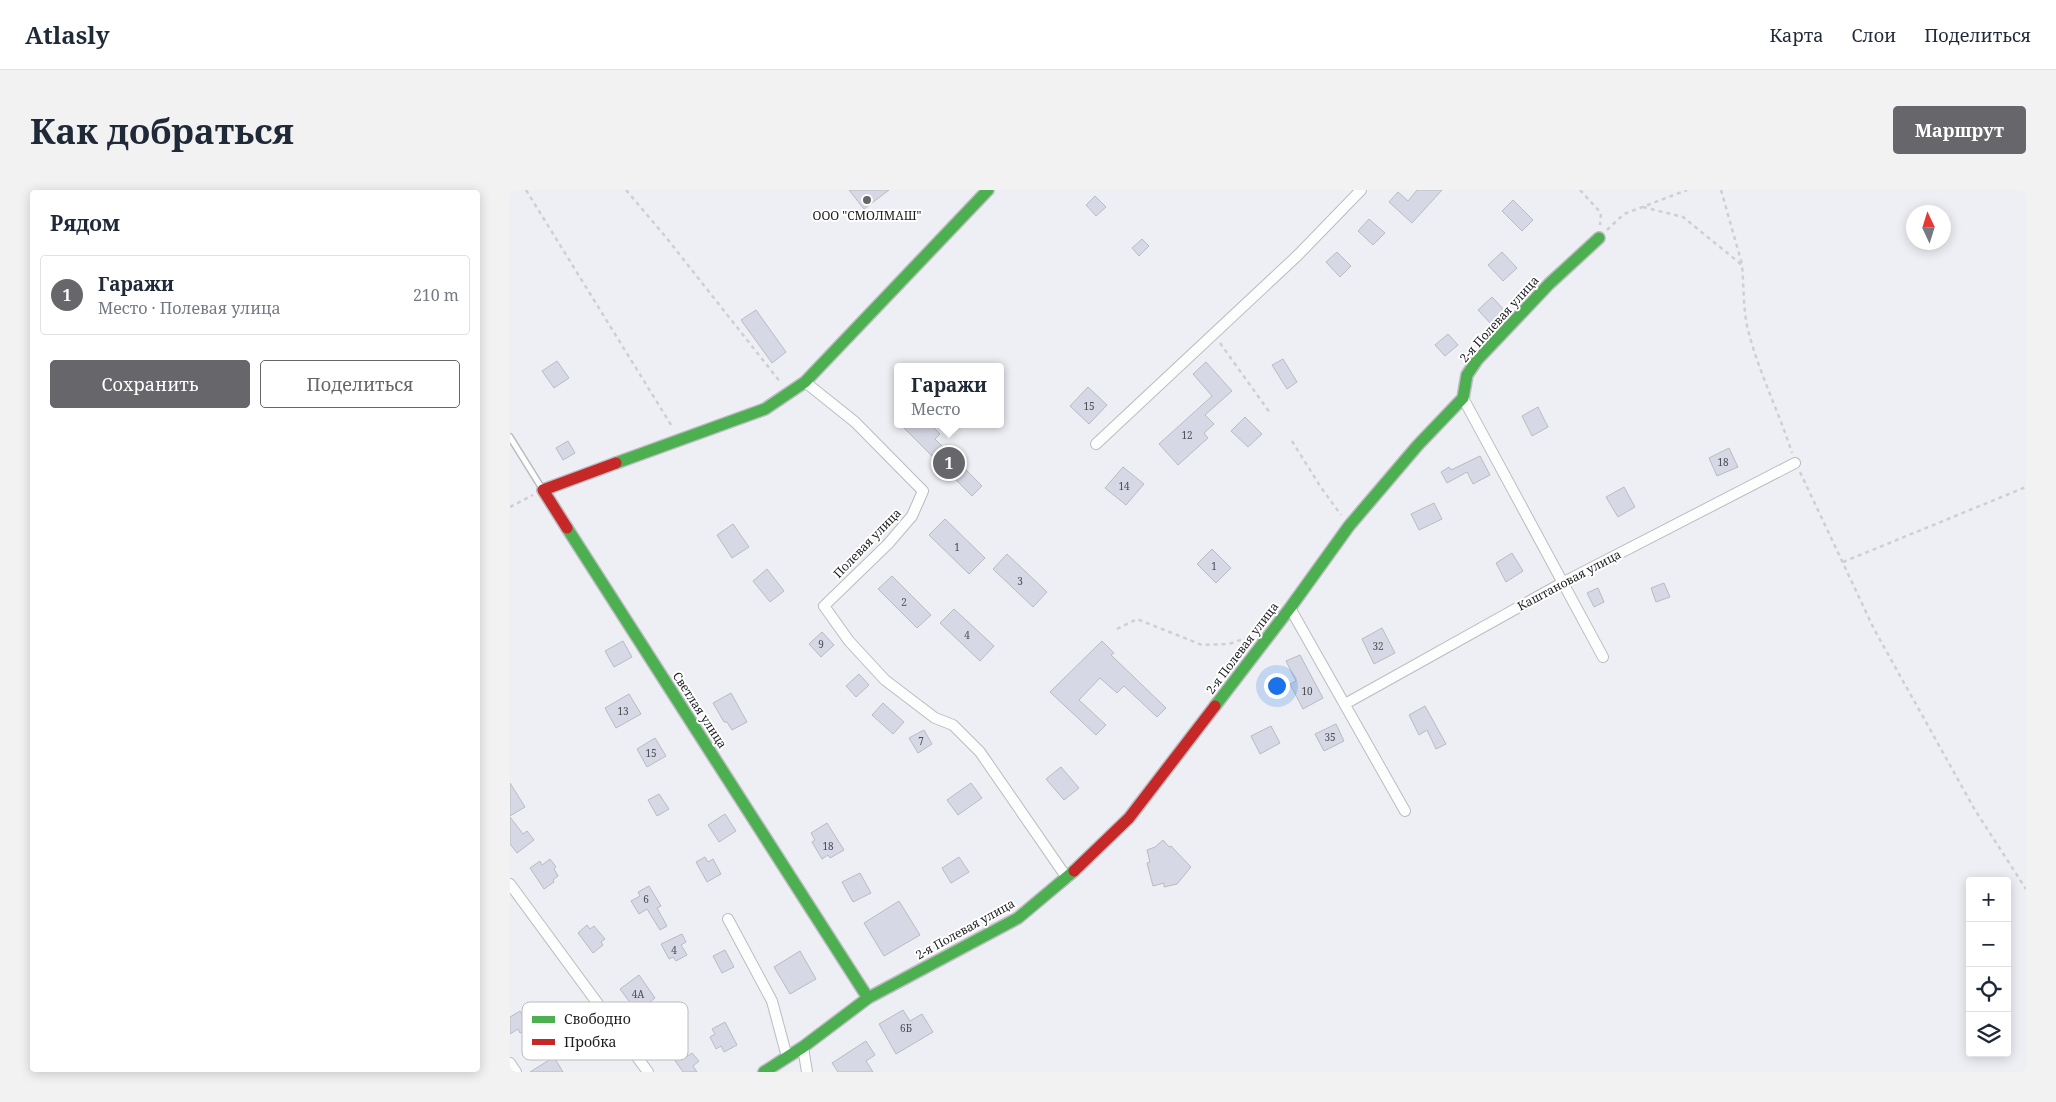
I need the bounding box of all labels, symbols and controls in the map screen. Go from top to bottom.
text: Atlasly [25,18,110,51]
text: Карта [1769,23,1824,47]
text: Слои [1852,23,1896,47]
text: Поделиться [1924,23,2031,47]
button: Маршрут [1893,106,2026,154]
text: Как добраться [30,107,294,154]
marker: ООО "СМОЛМАШ" [861,194,873,206]
north arrow [1906,205,1951,250]
place label: ООО "СМОЛМАШ" [813,207,922,224]
text: Рядом [50,209,120,237]
text: Гаражи [98,271,174,297]
street label: 2-я Полевая улица [1456,272,1543,366]
text: 1 [62,284,72,306]
text: 210 m [413,284,459,306]
text: Место · Полевая улица [98,297,281,319]
button: Сохранить [50,360,250,408]
button: Поделиться [260,360,460,408]
popup [894,363,1004,428]
text: Гаражи [911,372,987,398]
text: Место [911,398,961,420]
house number: 15 [1083,399,1095,413]
house number: 12 [1181,428,1193,442]
pin: 1 [933,444,965,482]
house number: 18 [1717,455,1729,469]
house number: 14 [1118,479,1130,493]
street label: Полевая улица [829,504,905,582]
house number: 1 [954,540,960,554]
street label: Каштановая улица [1514,545,1624,615]
house number: 1 [1211,559,1217,573]
house number: 3 [1017,574,1023,588]
house number: 2 [901,595,907,609]
street label: 2-я Полевая улица [1202,598,1282,697]
house number: 4 [964,628,970,642]
house number: 9 [818,637,824,651]
house number: 32 [1372,639,1384,653]
street label: Светлая улица [669,668,731,752]
your location [1264,673,1290,699]
house number: 10 [1301,684,1313,698]
house number: 13 [617,704,629,718]
house number: 35 [1324,730,1336,744]
house number: 7 [918,734,924,748]
house number: 15 [645,746,657,760]
house number: 18 [822,839,834,853]
map controls [1966,877,2011,1057]
button: + [1966,877,2011,922]
house number: 6 [643,892,649,906]
street label: 2-я Полевая улица [912,895,1018,963]
button: − [1966,922,2011,967]
house number: 4 [671,943,677,957]
button: locate [1966,967,2011,1012]
house number: 4А [632,987,645,1001]
legend [522,1002,688,1060]
text: Свободно [564,1009,631,1028]
button: layers [1966,1012,2011,1057]
house number: 6Б [900,1021,912,1035]
text: Пробка [564,1032,616,1051]

